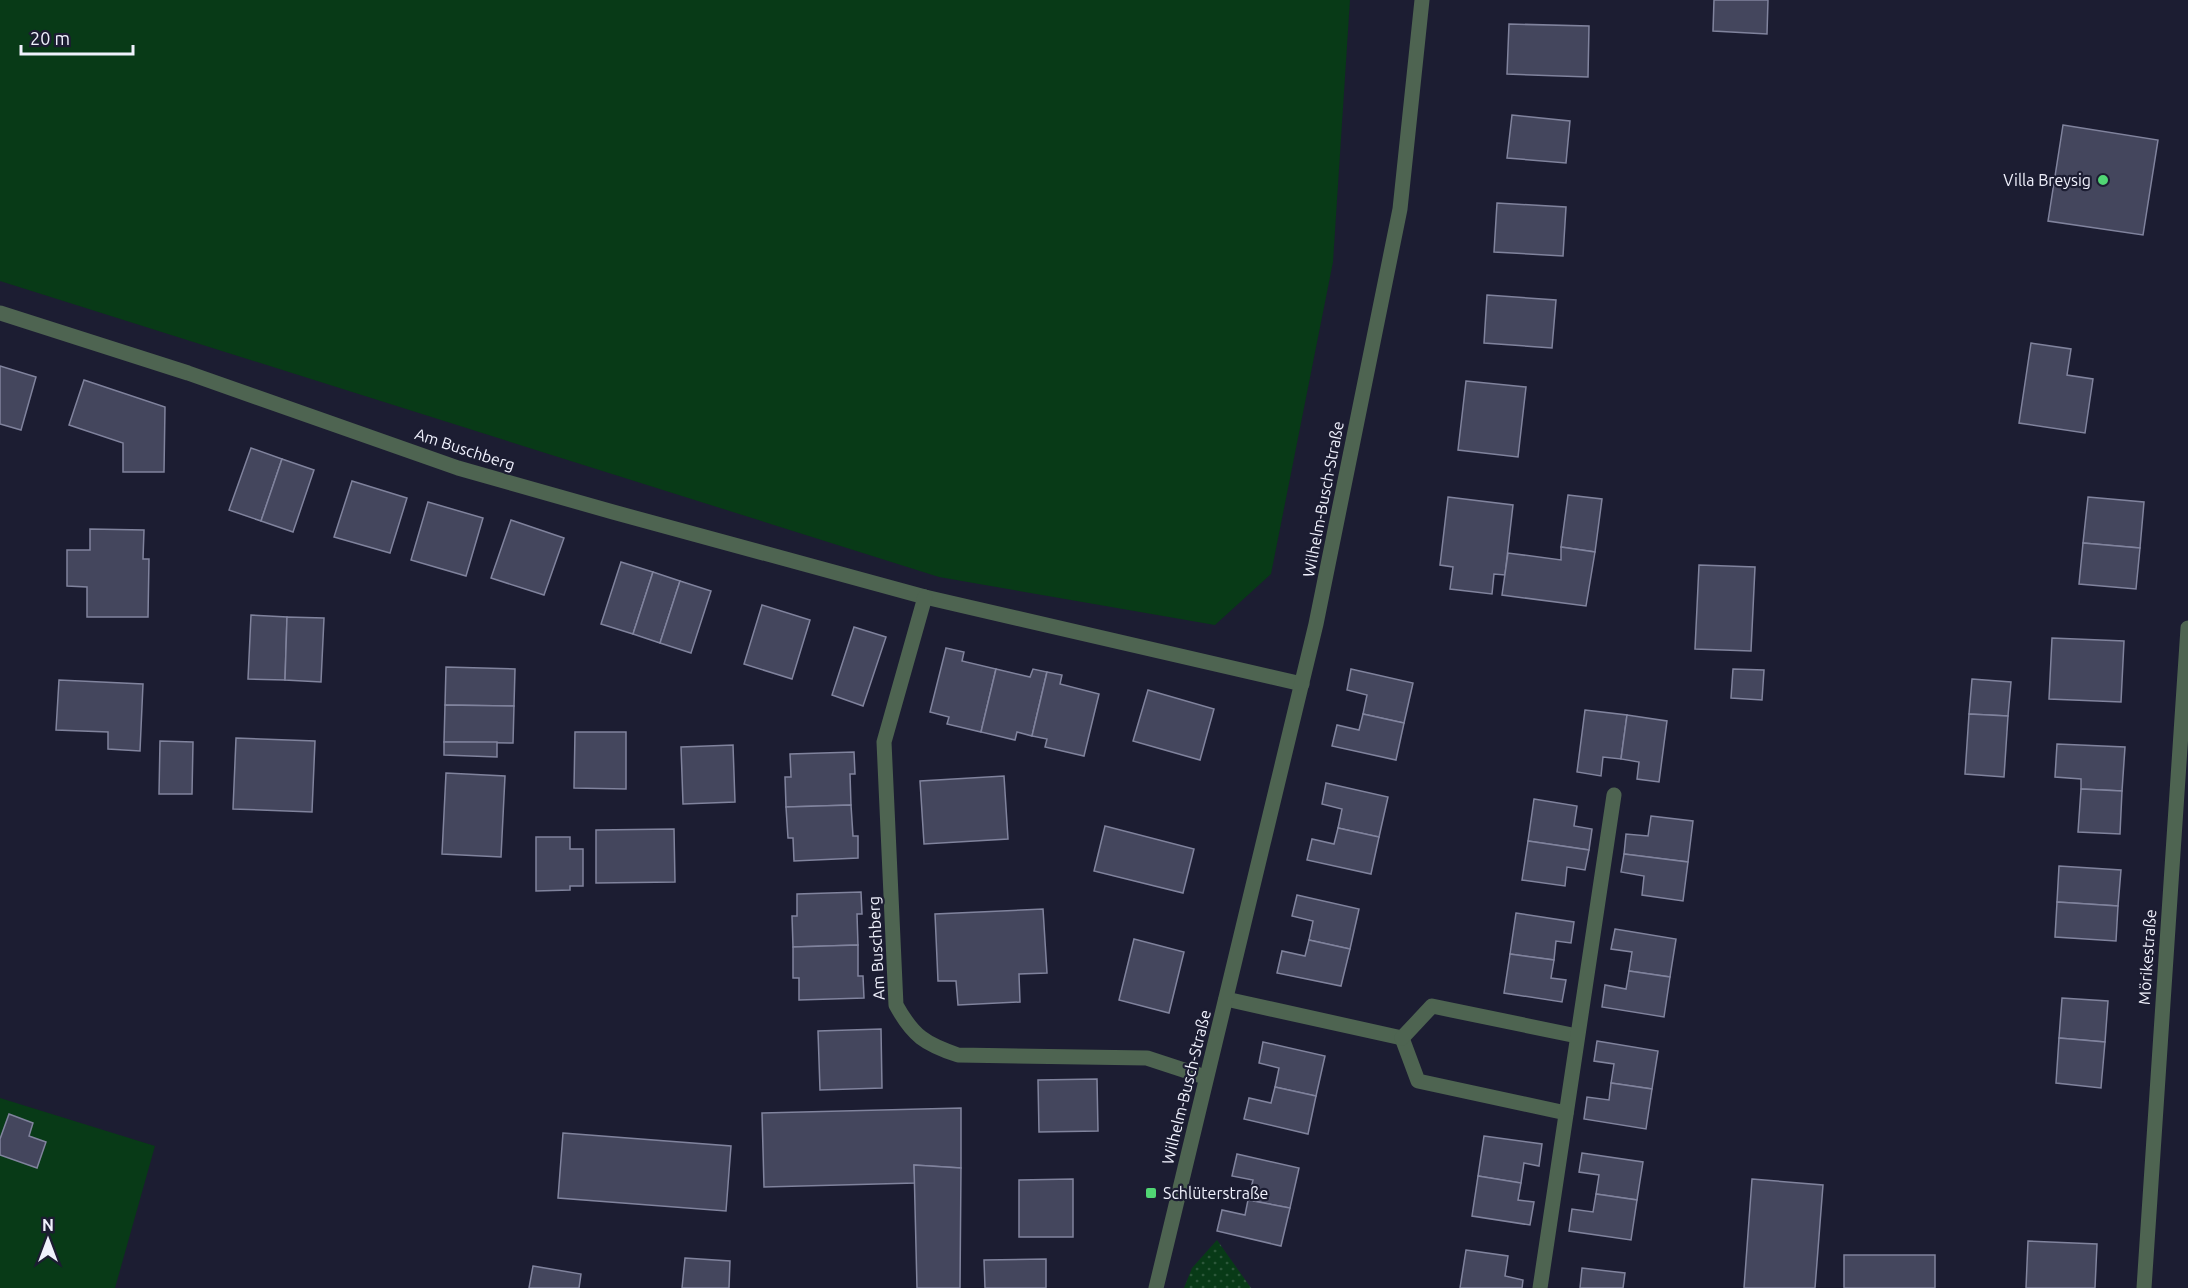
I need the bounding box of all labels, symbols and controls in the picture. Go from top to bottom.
scale bar [21,18,134,56]
text: 20 m [30,28,70,48]
place label: Villa Breysig [2003,171,2091,189]
marker: Villa Breysig [2096,173,2110,187]
street label: Wilhelm-Busch-Straße [1299,419,1347,579]
street label: Am Buschberg [413,424,517,474]
street label: Am Buschberg [864,896,888,1000]
street label: Mörikestraße [2135,909,2159,1005]
street label: Wilhelm-Busch-Straße [1158,1008,1214,1166]
place label: Schlüterstraße [1163,1184,1268,1202]
marker: Schlüterstraße [1144,1186,1158,1200]
north arrow [18,1210,78,1270]
text: N [42,1216,54,1234]

